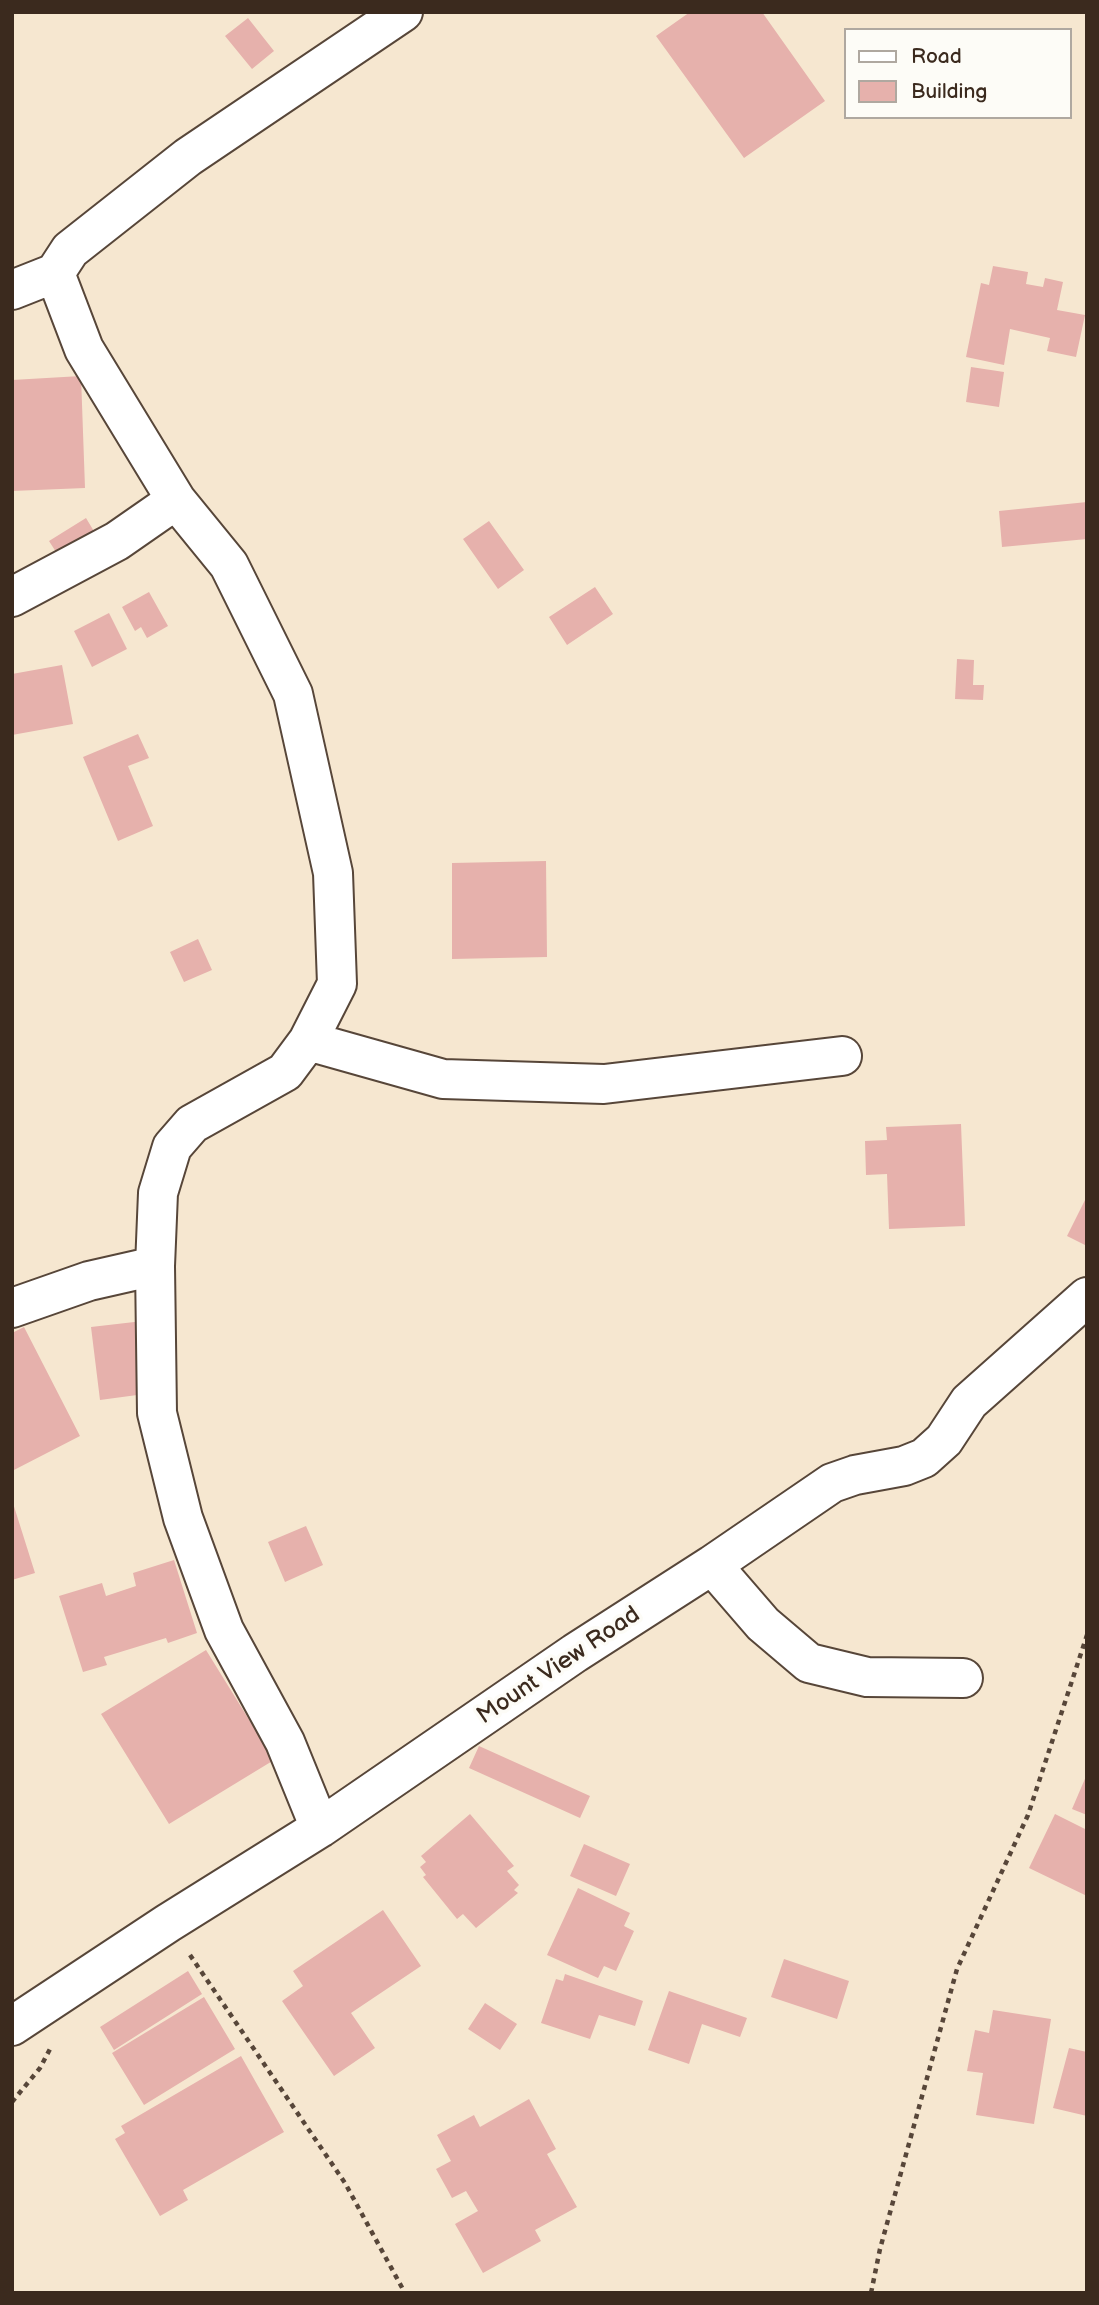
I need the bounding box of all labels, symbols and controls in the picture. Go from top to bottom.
legend [844,28,1071,119]
text: Road [911,44,962,69]
text: Building [911,79,987,104]
street label: Mount View Road [472,1601,646,1731]

